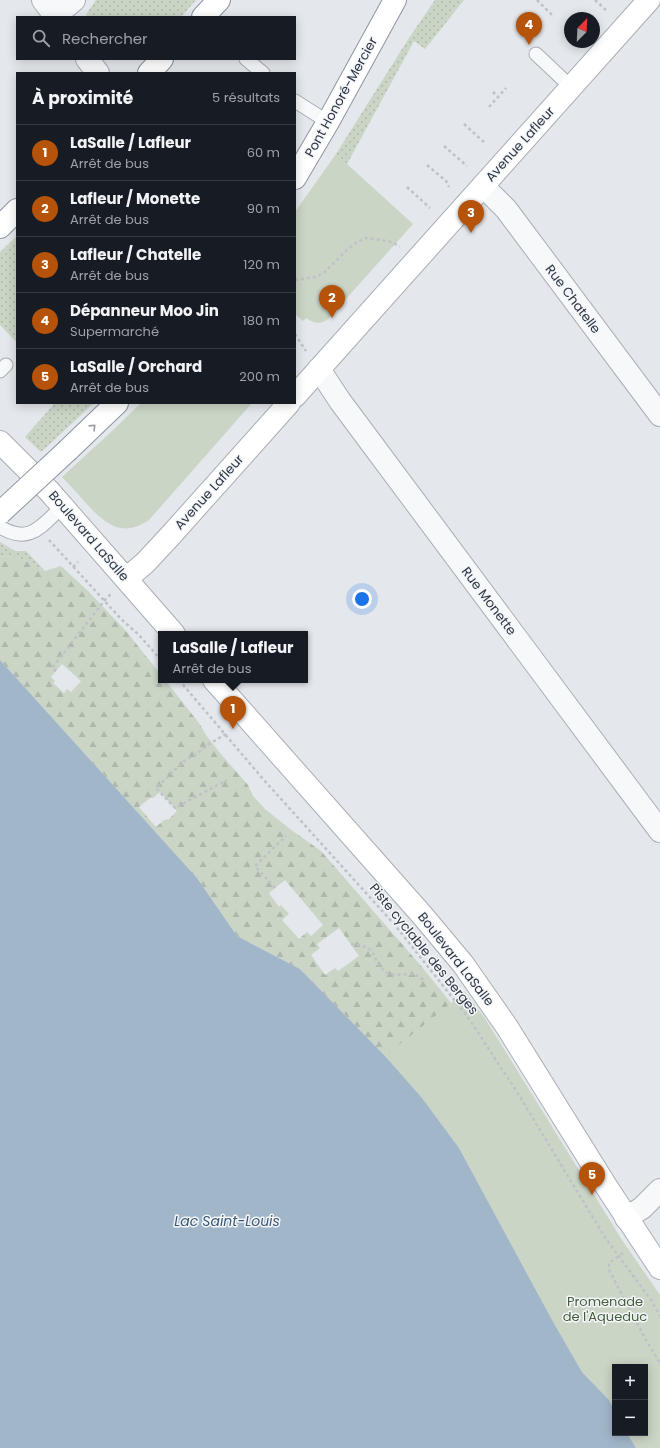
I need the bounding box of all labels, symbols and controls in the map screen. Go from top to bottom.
pin: 4 [516,12,542,45]
north arrow [564,12,600,48]
search box [16,16,296,60]
icon: search [30,27,52,49]
text: Rechercher [62,28,148,49]
street label: Pont Honoré-Mercier [300,33,382,160]
text: À proximité [32,86,133,110]
text: 5 résultats [212,88,280,107]
street label: Avenue Lafleur [481,102,559,186]
text: LaSalle / Lafleur [70,132,191,153]
text: 1 [43,143,47,162]
text: 60 m [247,143,280,162]
text: Arrêt de bus [70,154,149,173]
text: Lafleur / Monette [70,188,200,209]
text: 2 [41,199,49,218]
text: 90 m [247,199,280,218]
pin: 3 [458,200,484,233]
text: Arrêt de bus [70,210,149,229]
text: Lafleur / Chatelle [70,244,201,265]
text: 3 [41,255,49,274]
text: 120 m [243,255,280,274]
street label: Rue Chatelle [541,260,605,338]
text: Arrêt de bus [70,266,149,285]
pin: 2 [319,285,345,318]
text: Dépanneur Moo Jin [70,300,219,321]
text: 4 [41,311,49,330]
text: 180 m [243,311,280,330]
text: Supermarché [70,322,159,341]
text: LaSalle / Orchard [70,356,202,377]
text: 5 [41,367,49,386]
text: 200 m [239,367,280,386]
text: Arrêt de bus [70,378,149,397]
one-way arrow [88,424,96,431]
street label: Avenue Lafleur [170,450,248,534]
street label: Boulevard LaSalle [44,487,134,585]
street label: Rue Monette [457,563,521,639]
your location [352,589,372,609]
popup [158,631,308,683]
text: LaSalle / Lafleur [173,637,293,658]
text: Arrêt de bus [173,659,251,678]
pin: 1 [220,696,246,729]
street label: Piste cyclable des Berges [365,879,483,1019]
street label: Boulevard LaSalle [413,908,499,1010]
pin: 5 [579,1162,605,1195]
water label: Lac Saint-Louis [174,1211,280,1231]
park label: Promenade de l'Aqueduc [563,1292,647,1326]
map controls [612,1364,648,1436]
button: + [612,1364,648,1400]
button: − [612,1400,648,1436]

